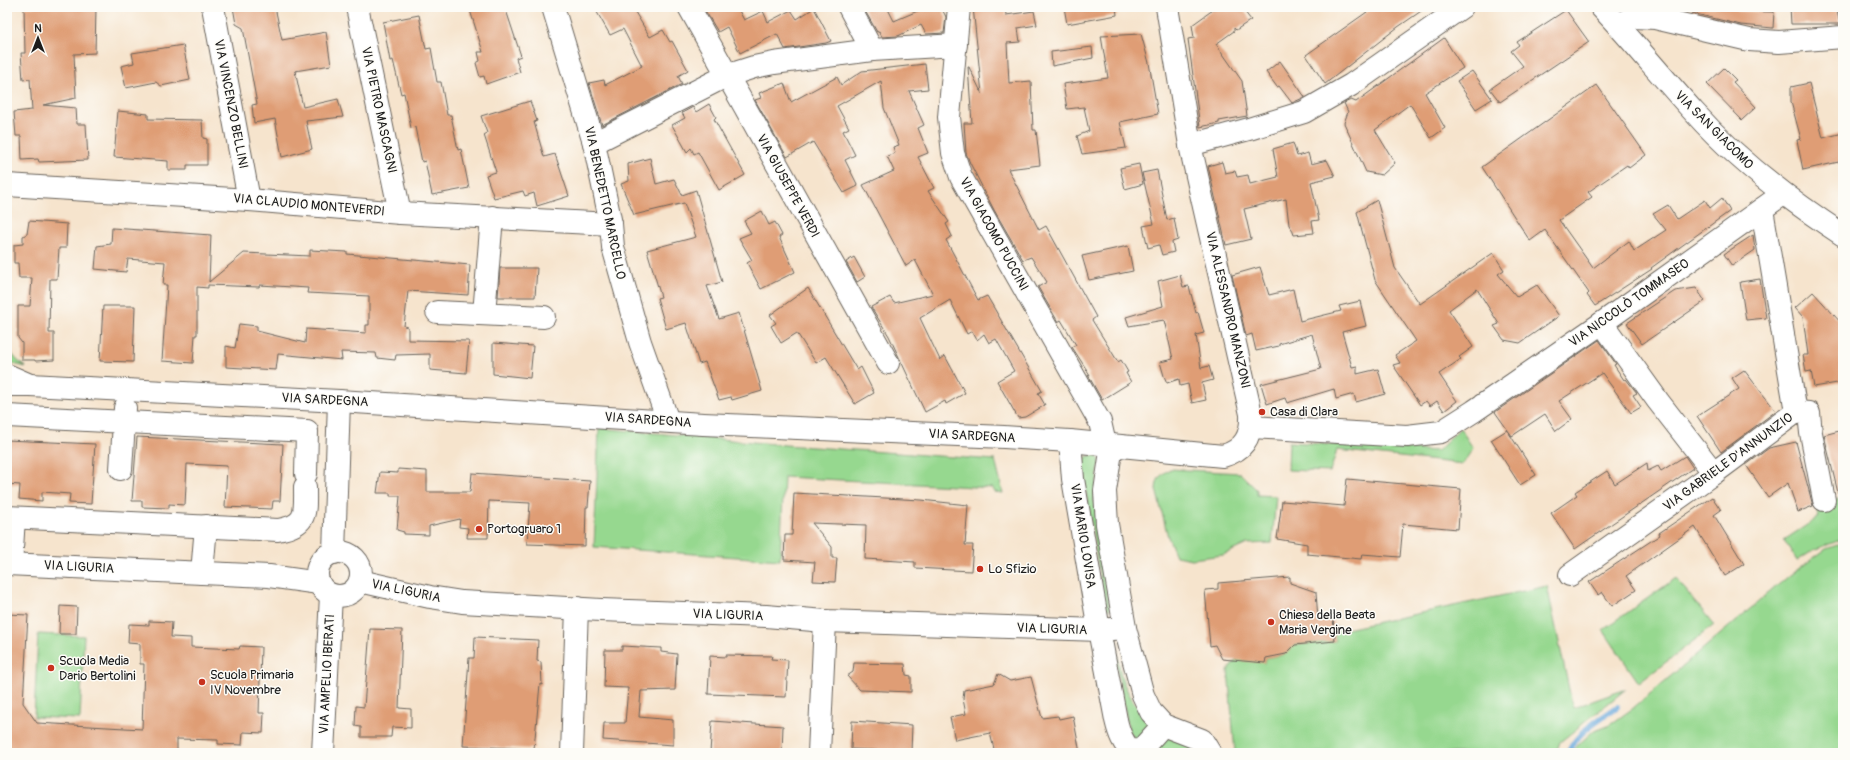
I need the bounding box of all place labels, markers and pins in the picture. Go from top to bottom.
place label: Casa di Clara [1270,404,1338,420]
marker: Casa di Clara [1257,407,1267,417]
place label: Portogruaro 1 [487,521,561,537]
marker: Portogruaro 1 [474,524,484,534]
place label: Lo Sfizio [988,561,1036,577]
marker: Lo Sfizio [975,564,985,574]
place label: Chiesa della Beata Maria Vergine [1279,607,1375,638]
marker: Chiesa della Beata Maria Vergine [1266,617,1276,627]
place label: Scuola Media Dario Bertolini [59,653,136,684]
marker: Scuola Media Dario Bertolini [46,663,56,673]
place label: Scuola Primaria IV Novembre [210,667,294,698]
marker: Scuola Primaria IV Novembre [197,677,207,687]

